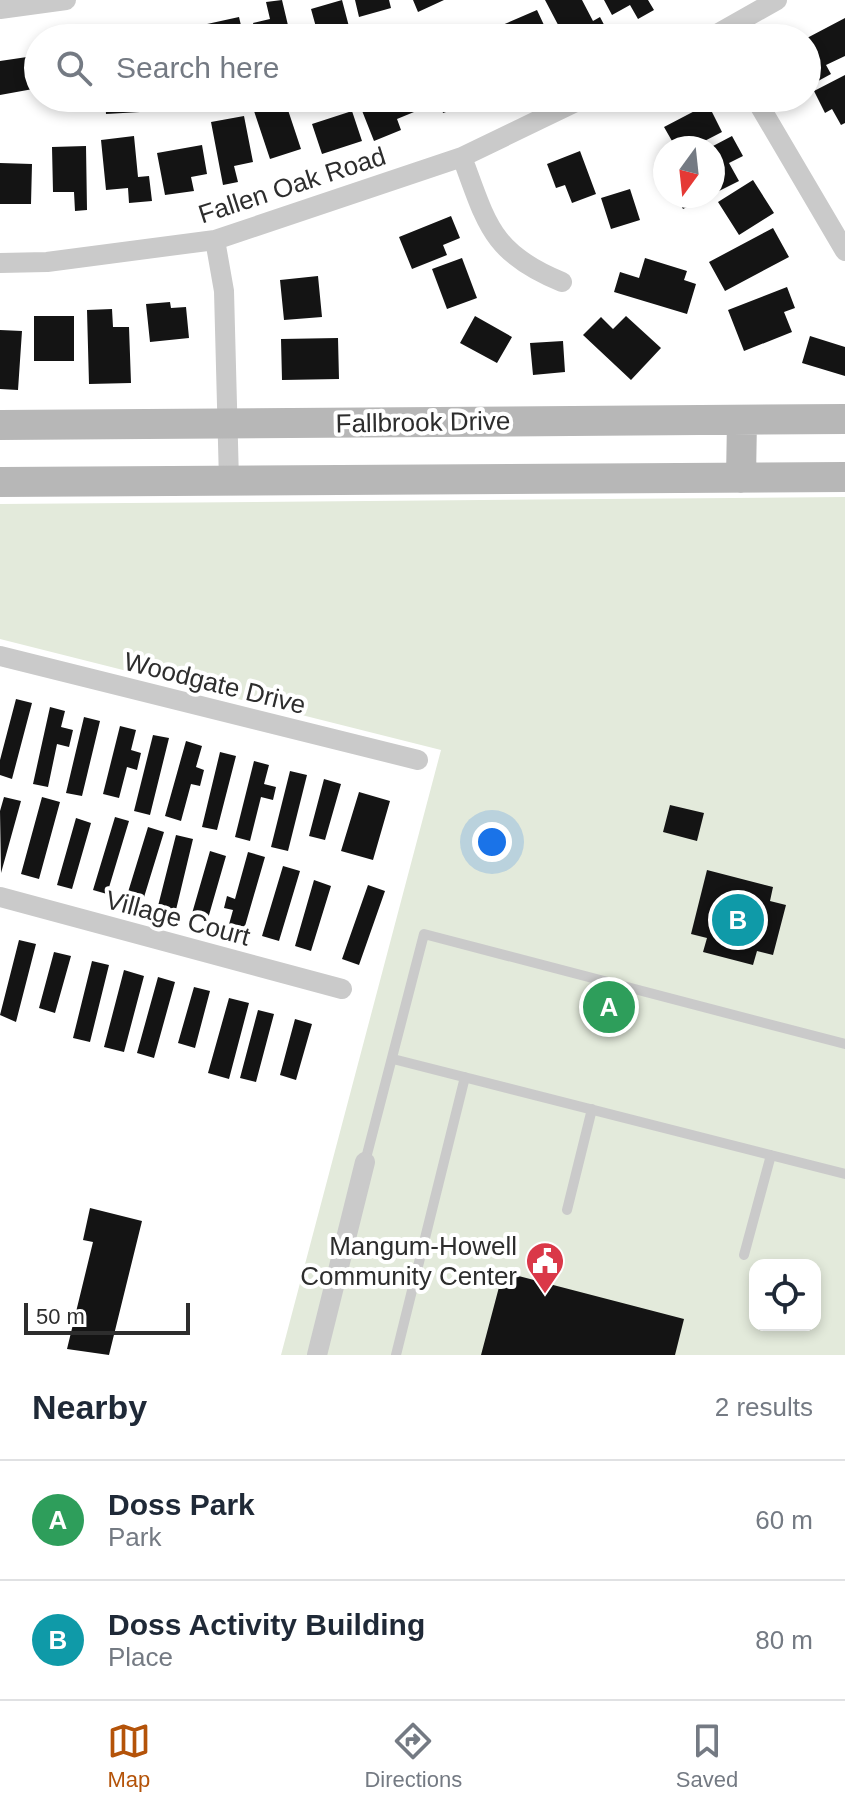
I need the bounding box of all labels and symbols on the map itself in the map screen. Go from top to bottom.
north arrow [653,136,725,208]
street label: Fallen Oak Road [195,141,389,229]
street label: Fallbrook Drive [335,405,511,439]
street label: Woodgate Drive [121,646,309,720]
your location [472,822,512,862]
street label: Village Court [102,884,254,952]
pin: B [712,890,764,950]
pin: A [583,977,635,1037]
place label: Mangum-Howell Community Center [300,1231,517,1291]
public building icon: Mangum-Howell Community Center [524,1240,566,1295]
scale bar [24,1299,190,1335]

